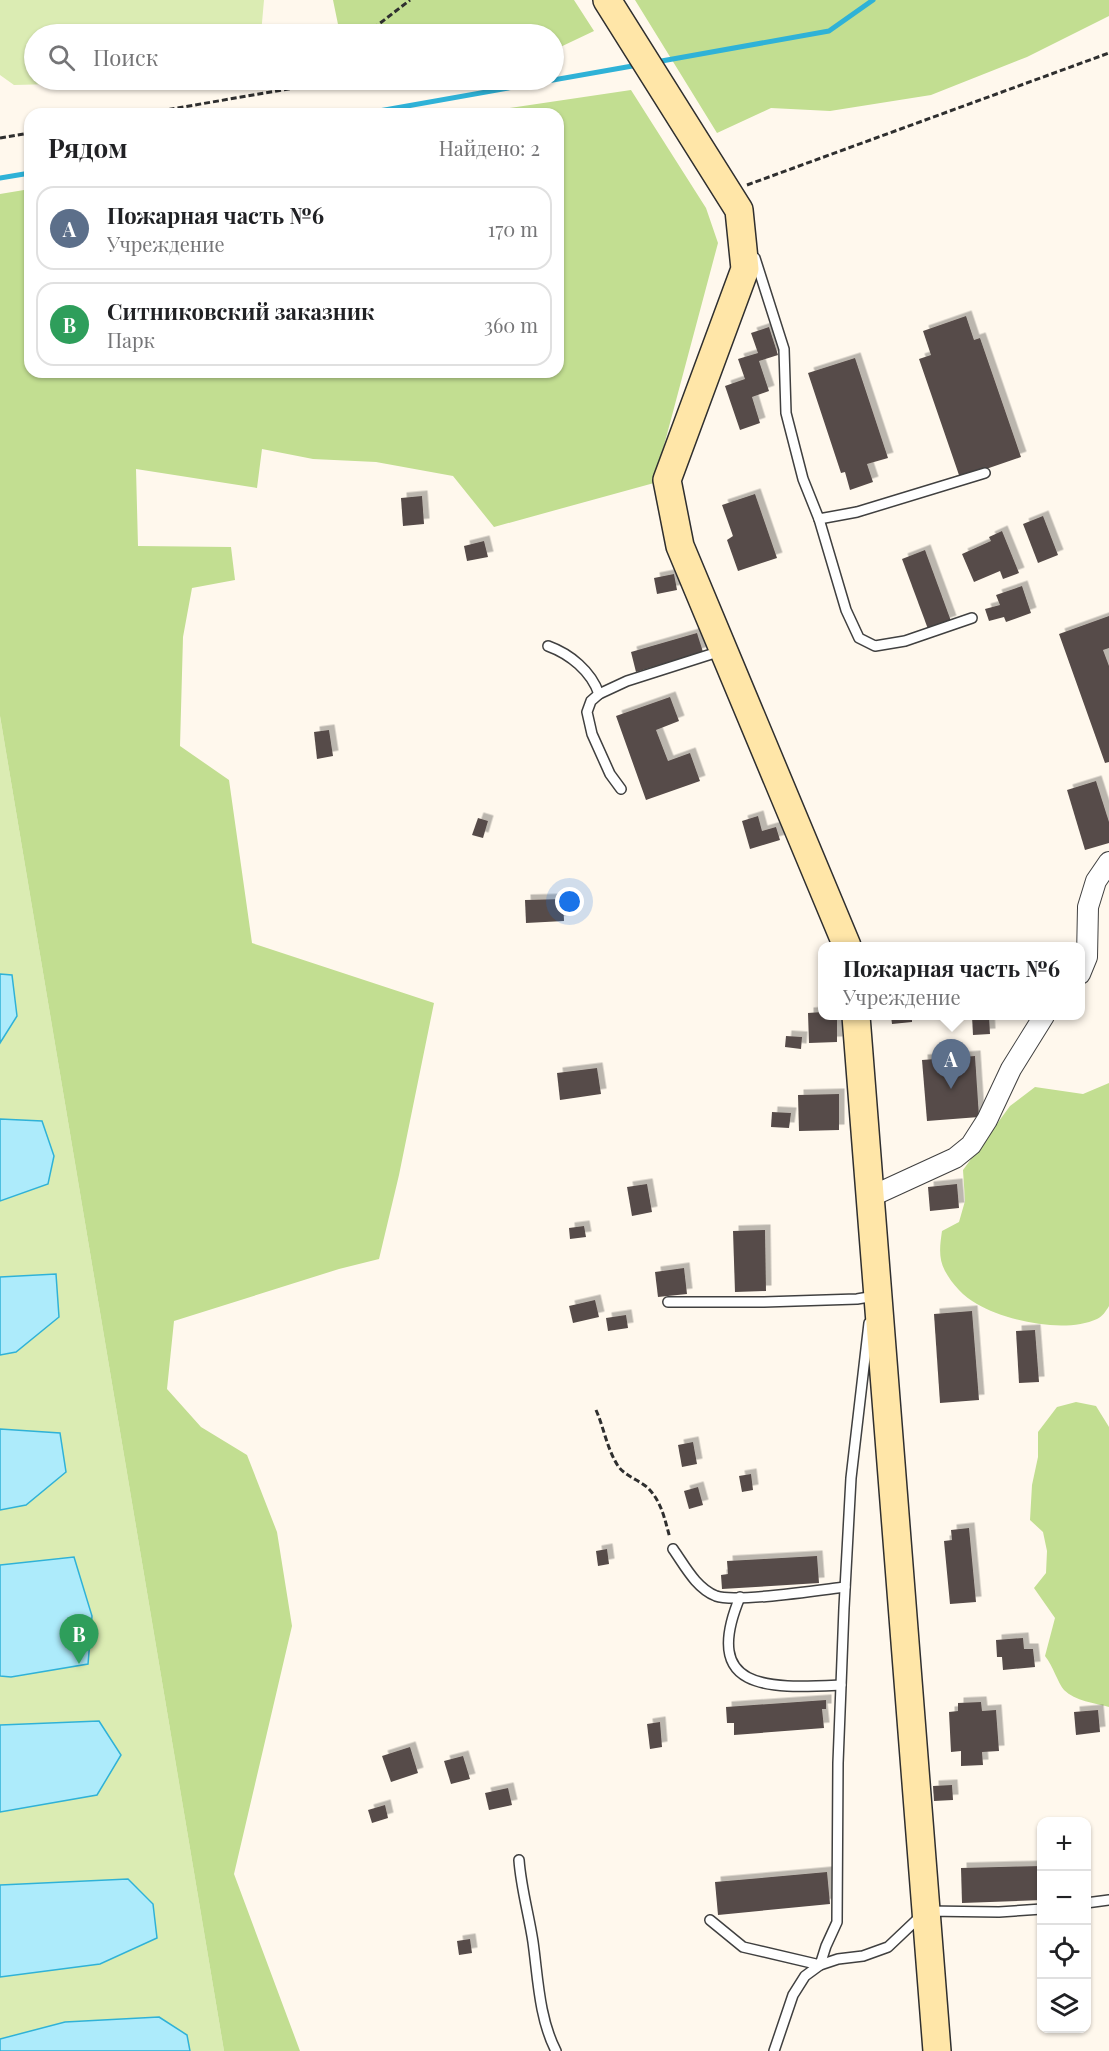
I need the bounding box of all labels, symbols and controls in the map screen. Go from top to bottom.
search box [24,24,564,90]
icon: search [45,41,78,74]
text: Поиск [93,42,158,72]
text: Рядом [48,130,127,165]
text: Найдено: 2 [439,134,540,161]
text: Пожарная часть №6 [107,200,324,230]
text: A [63,215,76,242]
text: 170 m [488,215,538,242]
text: Учреждение [107,230,225,257]
text: Ситниковский заказник [107,296,375,326]
text: B [63,311,76,338]
text: 360 m [484,311,538,338]
text: Парк [107,326,155,353]
your location [555,887,584,916]
popup [818,942,1085,1020]
text: Пожарная часть №6 [843,953,1060,983]
text: Учреждение [843,983,961,1010]
pin: A [932,1040,970,1089]
pin: B [60,1614,98,1664]
map controls [1037,1817,1091,2033]
button: + [1037,1817,1091,1871]
button: − [1037,1871,1091,1925]
button: locate [1037,1925,1091,1979]
button: layers [1037,1979,1091,2033]

